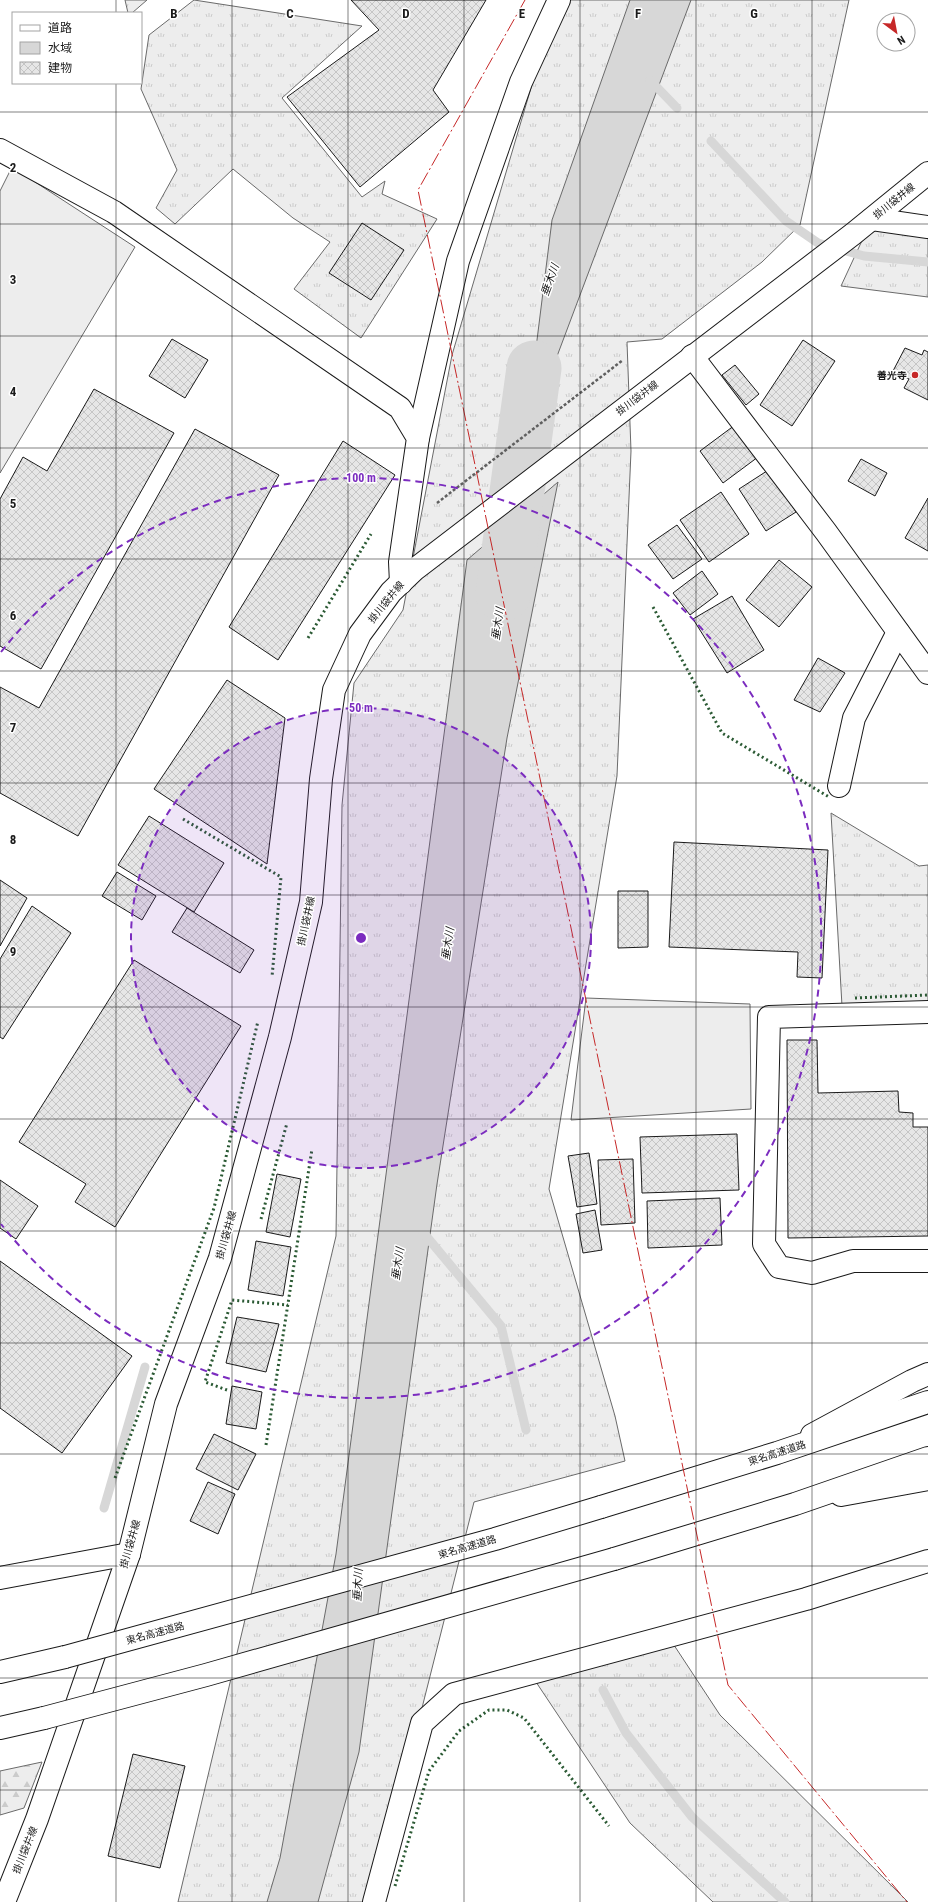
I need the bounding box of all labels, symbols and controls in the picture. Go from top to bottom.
text: B [170,6,178,21]
text: C [286,6,294,21]
text: D [402,6,410,21]
text: E [519,6,526,21]
text: F [635,6,641,21]
text: G [750,6,758,21]
legend [12,12,142,84]
north arrow [876,12,916,52]
text: 道路 [48,21,72,35]
text: N [895,33,907,47]
text: 水域 [48,41,72,55]
text: 建物 [48,61,72,75]
text: 2 [10,160,17,175]
street label: 掛川袋井線 [871,181,917,221]
water label: 垂木川 [538,261,562,298]
text: 3 [10,272,16,287]
place label: 善光寺 [877,370,907,381]
marker: 善光寺 [910,370,920,380]
street label: 掛川袋井線 [614,379,660,417]
text: 4 [10,384,17,399]
text: 100 m [346,471,376,485]
text: 5 [10,496,17,511]
street label: 掛川袋井線 [366,579,406,625]
water label: 垂木川 [489,606,507,641]
text: 6 [10,608,17,623]
text: 50 m [349,701,373,715]
text: 7 [10,720,17,735]
text: 8 [10,832,16,847]
street label: 掛川袋井線 [295,895,317,947]
water label: 垂木川 [439,926,457,961]
centre of rings [354,931,368,945]
text: 9 [10,944,16,959]
street label: 掛川袋井線 [214,1209,238,1261]
water label: 垂木川 [389,1246,407,1281]
street label: 東名高速道路 [747,1438,807,1468]
street label: 掛川袋井線 [118,1518,142,1570]
street label: 東名高速道路 [437,1533,497,1561]
water label: 垂木川 [351,1567,365,1602]
street label: 東名高速道路 [125,1620,185,1646]
street label: 掛川袋井線 [11,1825,39,1875]

